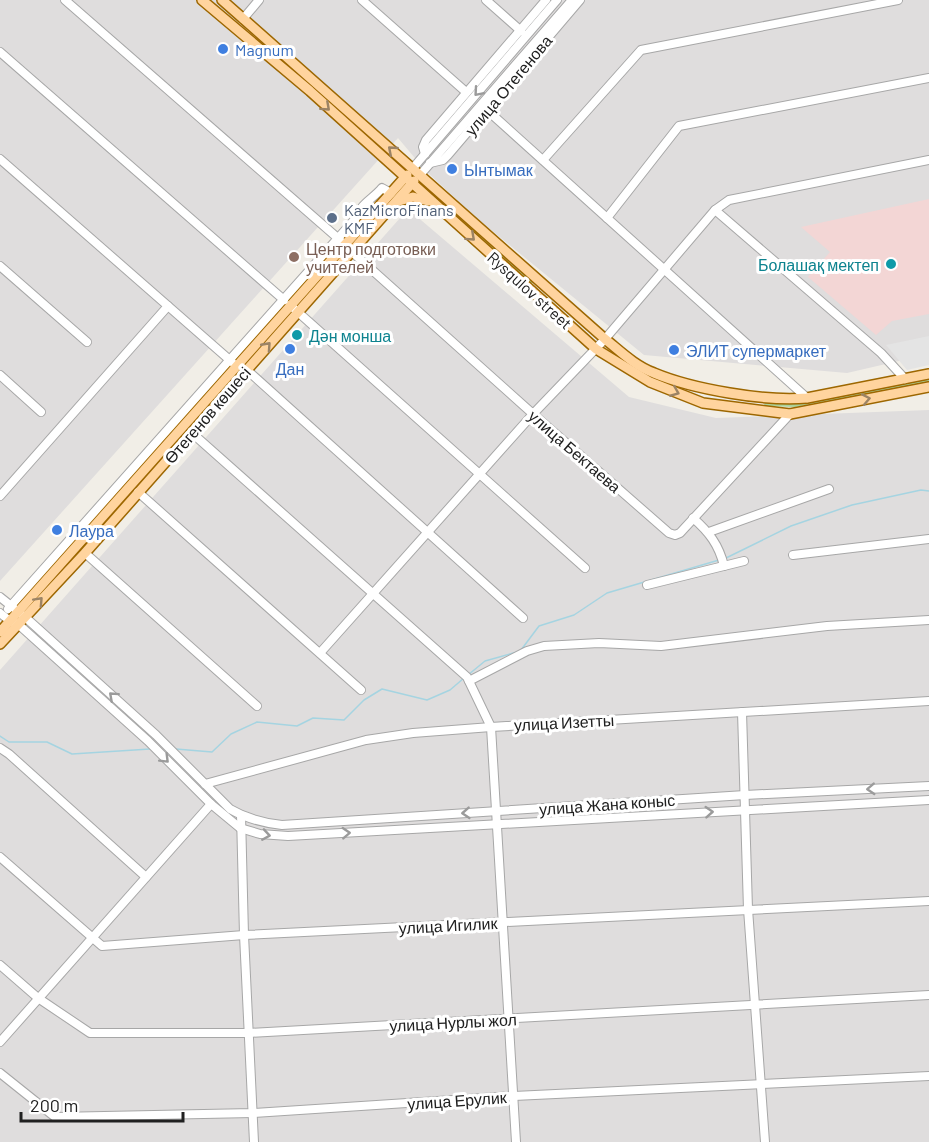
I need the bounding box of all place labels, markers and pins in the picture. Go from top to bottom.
place label: Magnum [235,40,294,59]
marker: Magnum [216,42,230,56]
place label: Ынтымак [464,160,534,179]
marker: Ынтымак [445,162,459,176]
place label: KazMicroFinans KMF [344,200,454,237]
marker: KazMicroFinans KMF [325,211,339,225]
place label: Центр подготовки учителей [306,239,436,276]
marker: Центр подготовки учителей [287,250,301,264]
place label: Болашақ мектеп [758,255,879,274]
marker: Болашақ мектеп [884,257,898,271]
place label: Дән монша [309,326,391,345]
marker: Дән монша [290,328,304,342]
place label: ЭЛИТ супермаркет [686,341,827,360]
marker: Дан [283,342,297,356]
marker: ЭЛИТ супермаркет [667,343,681,357]
place label: Дан [276,359,304,378]
place label: Лаура [69,521,114,540]
marker: Лаура [50,523,64,537]

